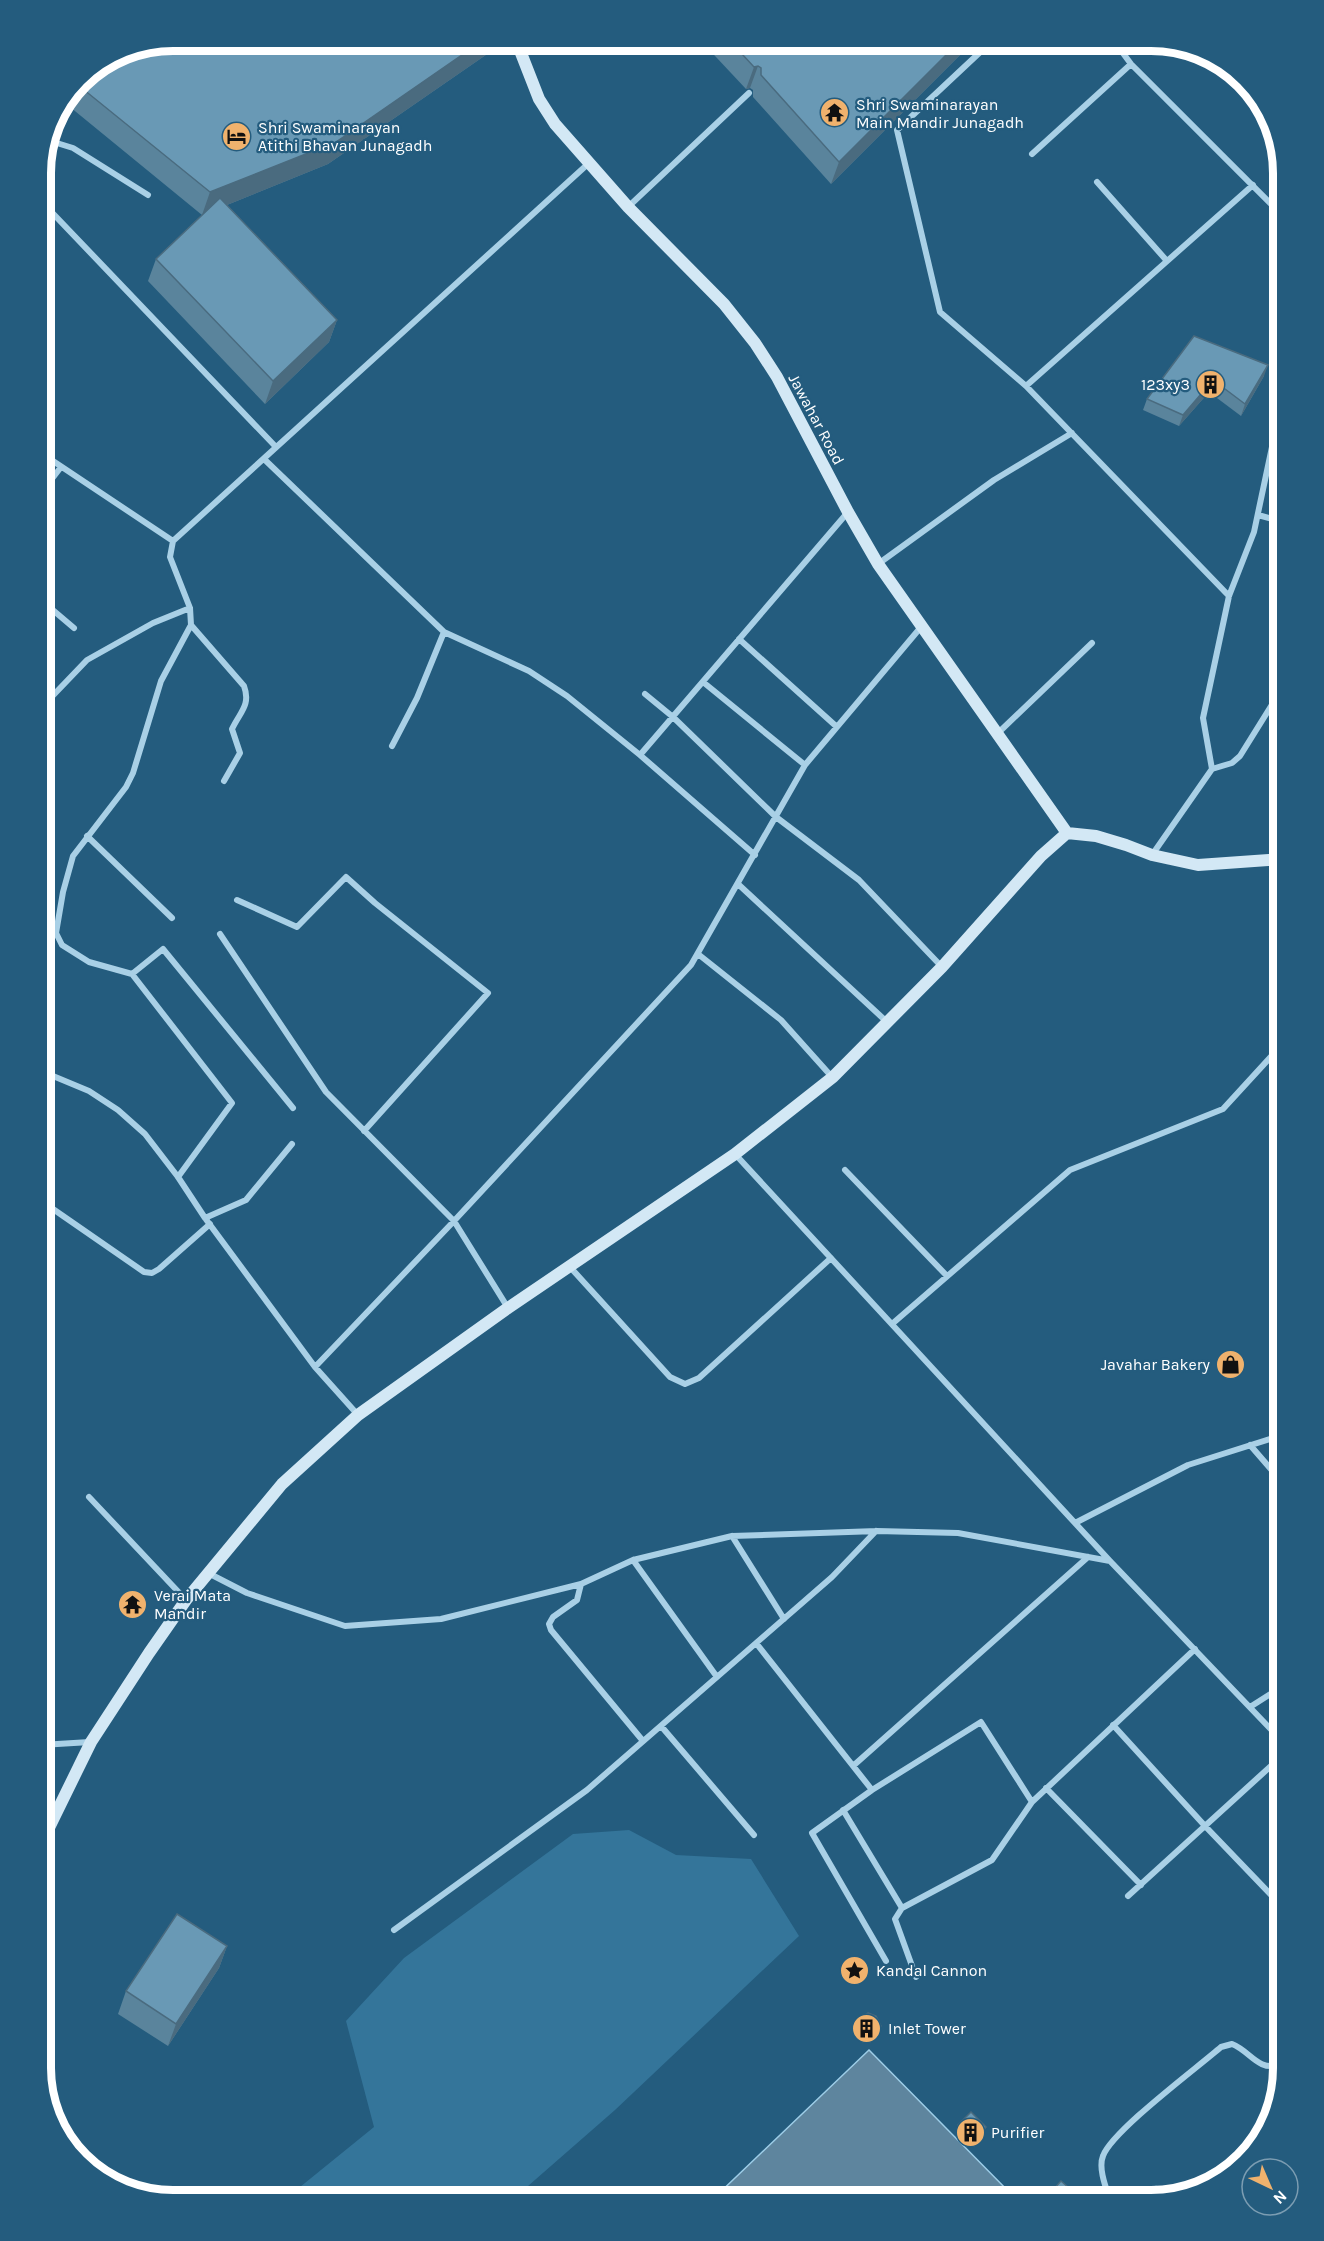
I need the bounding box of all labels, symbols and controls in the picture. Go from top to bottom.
place label: Shri Swaminarayan Main Mandir Junagadh [856,95,1024,132]
temple icon: Shri Swaminarayan Main Mandir Junagadh [819,97,851,129]
place label: Shri Swaminarayan Atithi Bhavan Junagadh [258,118,433,155]
hotel icon: Shri Swaminarayan Atithi Bhavan Junagadh [221,120,253,152]
building icon: 123xy3 [1195,368,1227,400]
street label: Jawahar Road [785,370,849,468]
place label: 123xy3 [1141,375,1190,394]
shop icon: Javahar Bakery [1215,1348,1247,1380]
place label: Javahar Bakery [1101,1355,1211,1374]
place label: Verai Mata Mandir [154,1586,231,1623]
temple icon: Verai Mata Mandir [117,1588,149,1620]
place icon: Kandal Cannon [839,1954,871,1986]
place label: Kandal Cannon [876,1961,987,1980]
building icon: Inlet Tower [851,2012,883,2044]
place label: Inlet Tower [888,2019,966,2038]
building icon: Purifier [954,2116,986,2148]
place label: Purifier [991,2123,1045,2142]
north arrow [1240,2157,1300,2217]
text: N [1269,2187,1291,2208]

